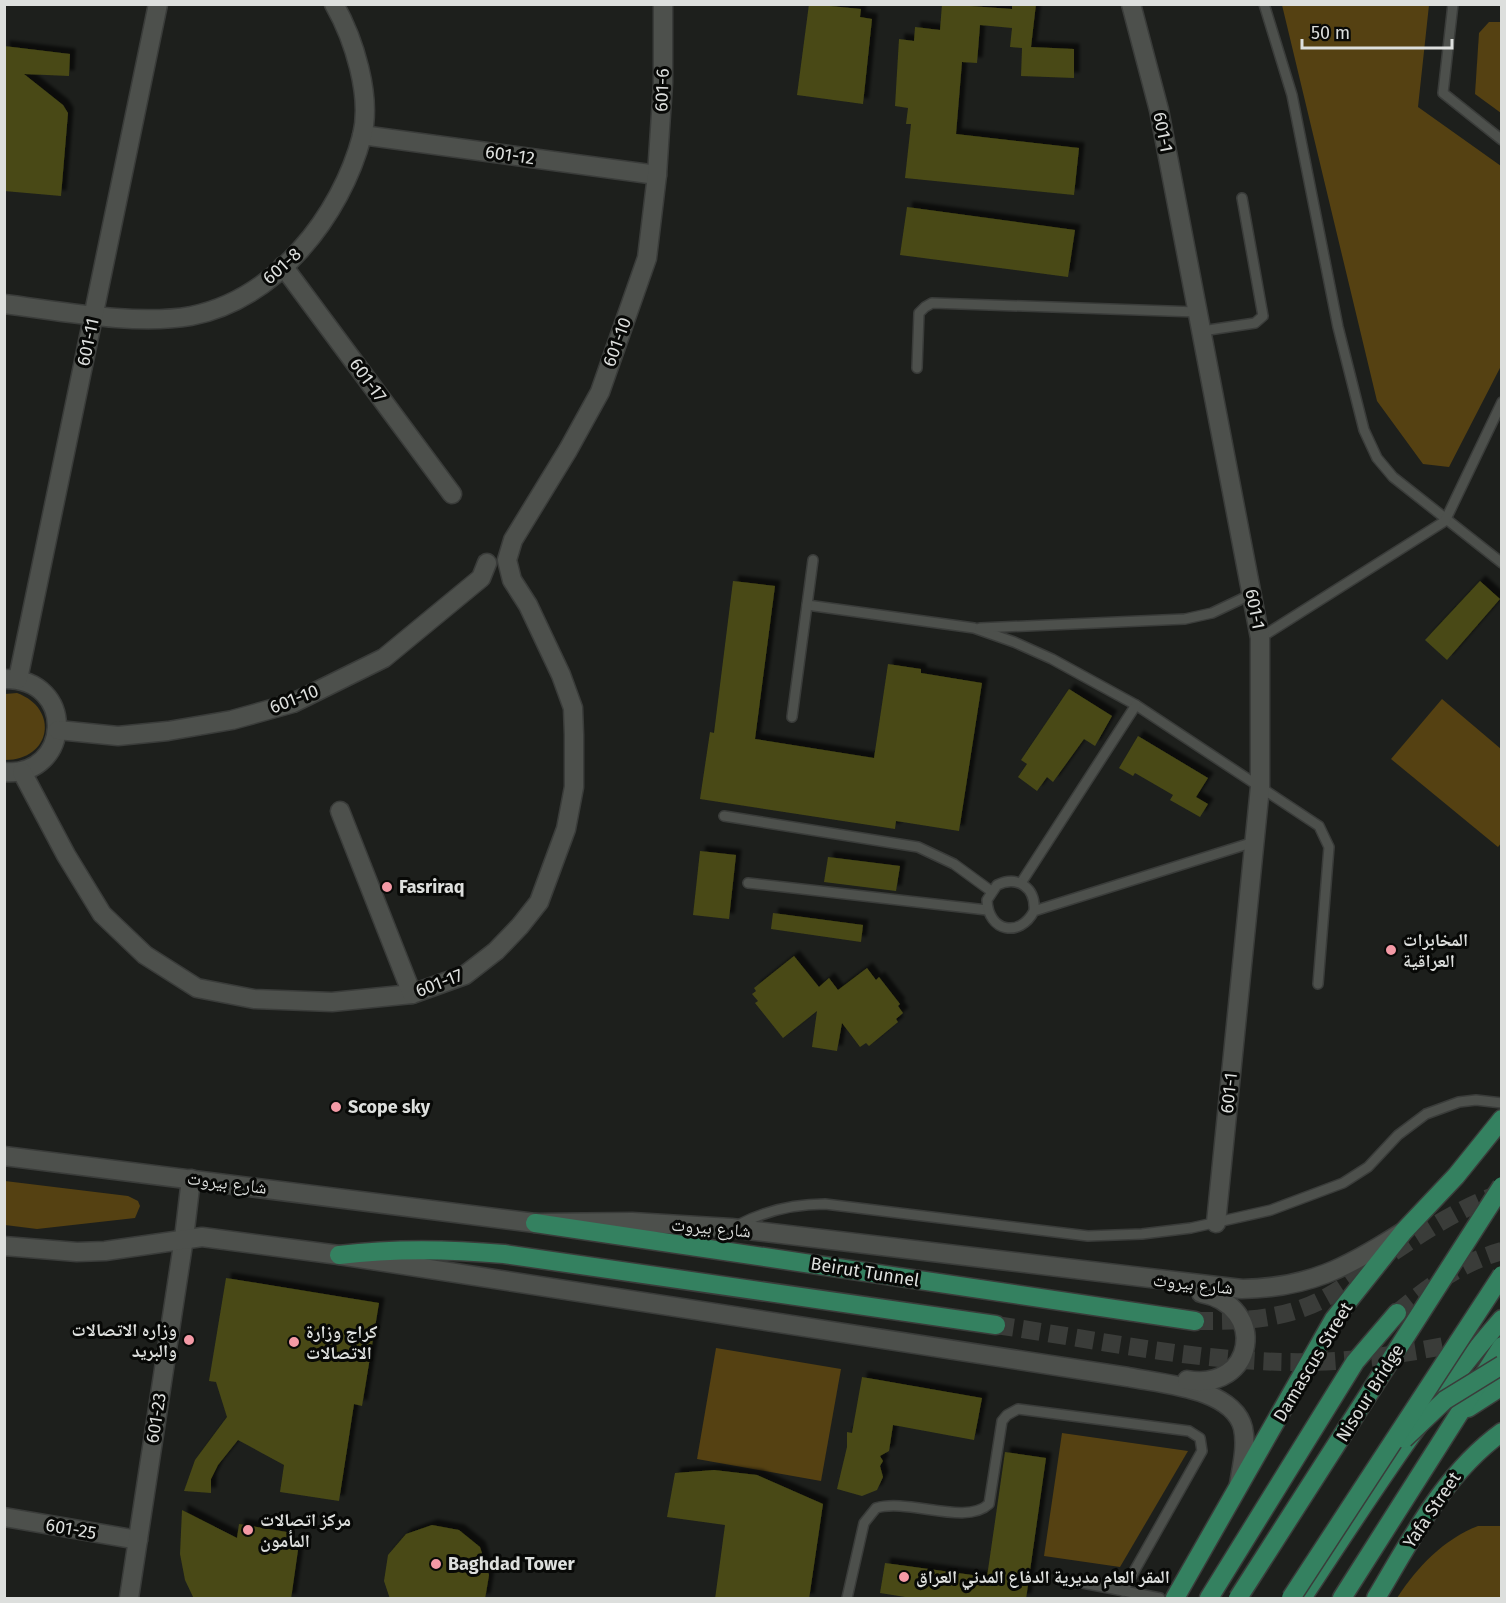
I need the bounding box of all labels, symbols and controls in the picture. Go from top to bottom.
scale bar [1302,12,1452,50]
text: 50 m [1311,22,1350,44]
street label: 601-6 [650,68,674,112]
street label: 601-1 [1148,110,1178,154]
street label: 601-12 [484,141,536,169]
street label: 601-8 [258,243,306,289]
street label: 601-10 [598,314,636,370]
street label: 601-11 [72,316,104,368]
street label: 601-17 [345,354,391,406]
street label: 601-1 [1240,587,1270,631]
street label: 601-10 [266,680,322,718]
place label: Fasriraq [399,876,465,898]
marker: Fasriraq [380,880,394,894]
place label: المخابرات العراقية [1403,929,1468,972]
marker: المخابرات العراقية [1384,943,1398,957]
street label: 601-17 [412,964,466,1002]
street label: 601-1 [1216,1072,1242,1114]
place label: Scope sky [348,1096,431,1118]
marker: Scope sky [329,1100,343,1114]
street label: شارع بيروت [186,1167,268,1199]
street label: شارع بيروت [670,1214,752,1242]
street label: Beirut Tunnel [809,1253,921,1291]
street label: شارع بيروت [1152,1269,1234,1299]
street label: Damascus Street [1269,1298,1358,1426]
place label: وزاره الاتصالات والبريد [72,1319,177,1362]
place label: كراج وزارة الاتصالات [306,1321,378,1364]
marker: وزاره الاتصالات والبريد [182,1333,196,1347]
marker: كراج وزارة الاتصالات [287,1335,301,1349]
street label: Nisour Bridge [1331,1340,1409,1446]
street label: 601-23 [141,1391,171,1445]
street label: Yafa Street [1398,1467,1466,1552]
place label: مركز اتصالات المأمون [260,1509,351,1552]
street label: 601-25 [44,1514,98,1544]
marker: مركز اتصالات المأمون [241,1523,255,1537]
place label: Baghdad Tower [448,1553,575,1575]
marker: Baghdad Tower [429,1557,443,1571]
place label: المقر العام مديرية الدفاع المدني العراق [916,1566,1170,1591]
marker: المقر العام مديرية الدفاع المدني العراق [897,1570,911,1584]

